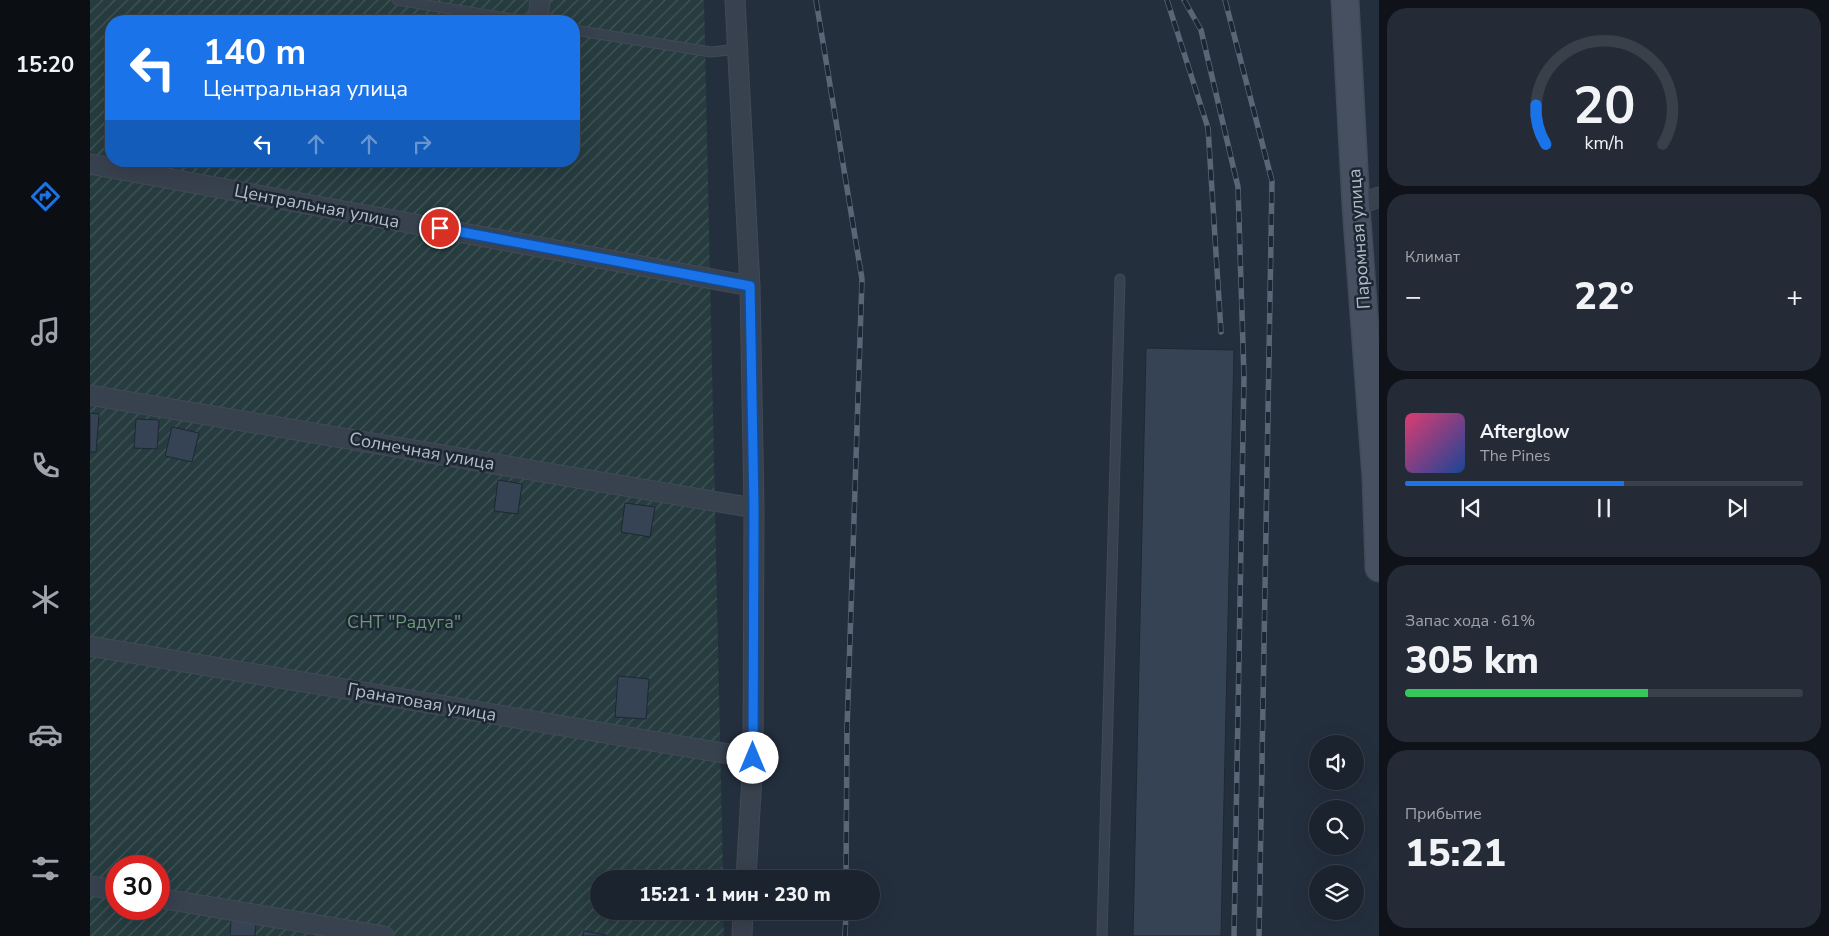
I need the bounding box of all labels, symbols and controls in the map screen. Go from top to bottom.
text: 140 m [203,29,306,76]
icon: left [120,35,185,100]
text: 15:20 [16,50,74,80]
text: 20 [1573,70,1635,141]
text: Центральная улица [203,74,408,104]
icon: left [249,130,277,158]
icon: ahead [302,130,330,158]
icon: ahead [355,130,383,158]
icon: right [408,130,436,158]
text: km/h [1584,131,1624,155]
street label: Паромная улица [1342,168,1376,310]
street label: Центральная улица [232,178,402,234]
icon: directions [28,179,63,214]
pin [419,207,461,249]
icon: arrive [426,214,454,242]
text: Климат [1405,246,1460,268]
text: 22° [1574,271,1634,322]
text: − [1405,278,1422,316]
text: + [1786,278,1803,316]
icon: music [28,314,63,349]
text: Afterglow [1480,419,1570,445]
street label: Солнечная улица [347,426,497,476]
text: The Pines [1480,445,1550,467]
icon: phone [28,448,63,483]
icon: previous [1457,494,1485,522]
icon: pause [1590,494,1618,522]
icon: next [1723,494,1751,522]
icon: climate [28,582,63,617]
park label: СНТ "Радуга" [347,610,461,634]
text: Запас хода · 61% [1405,610,1535,632]
text: 305 km [1405,635,1539,686]
street label: Гранатовая улица [345,677,499,727]
icon: car [28,717,63,752]
position arrow [726,731,778,783]
map controls [1309,735,1364,920]
button: sound [1309,735,1364,790]
button: search [1309,800,1364,855]
text: Прибытие [1405,803,1482,825]
text: 15:21 [1405,828,1506,879]
icon: filters [28,851,63,886]
speed limit sign: 30 [105,855,170,920]
button: layers [1309,865,1364,920]
text: 15:21 · 1 мин · 230 m [639,882,831,908]

